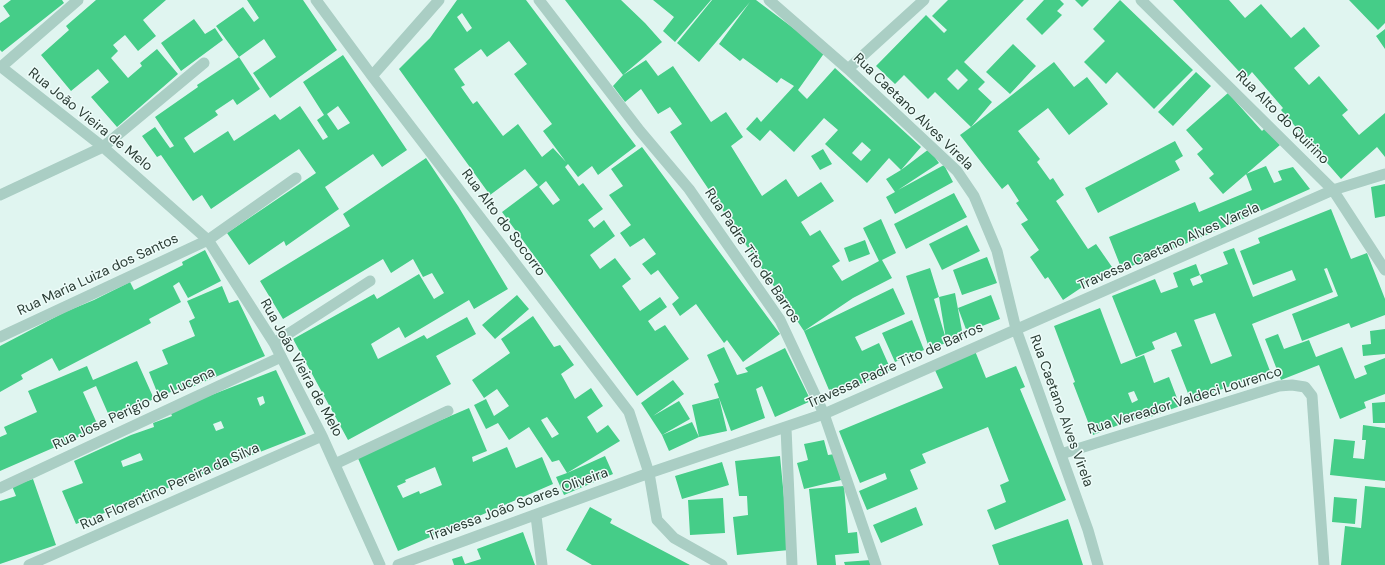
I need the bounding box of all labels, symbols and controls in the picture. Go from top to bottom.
street label: Rua Caetano Alves Virela [849,50,977,174]
street label: Rua João Vieira de Melo [25,65,155,175]
street label: Rua Alto do Quirino [1232,68,1332,168]
street label: Rua Alto do Socorro [457,166,549,280]
street label: Rua Padre Tito de Barros [701,185,803,327]
street label: Travessa Caetano Alves Varela [1076,199,1262,295]
street label: Rua Maria Luiza dos Santos [15,230,181,320]
street label: Rua João Vieira de Melo [256,296,346,440]
street label: Travessa Padre Tito de Barros [804,319,986,413]
street label: Rua Caetano Alves Virela [1026,333,1096,489]
street label: Rua Vereador Valdeci Lourenco [1086,363,1284,439]
street label: Rua Jose Perigio de Lucena [50,364,218,454]
street label: Rua Florentino Pereira da Silva [78,440,262,534]
street label: Travessa João Soares Oliveira [425,464,611,546]

